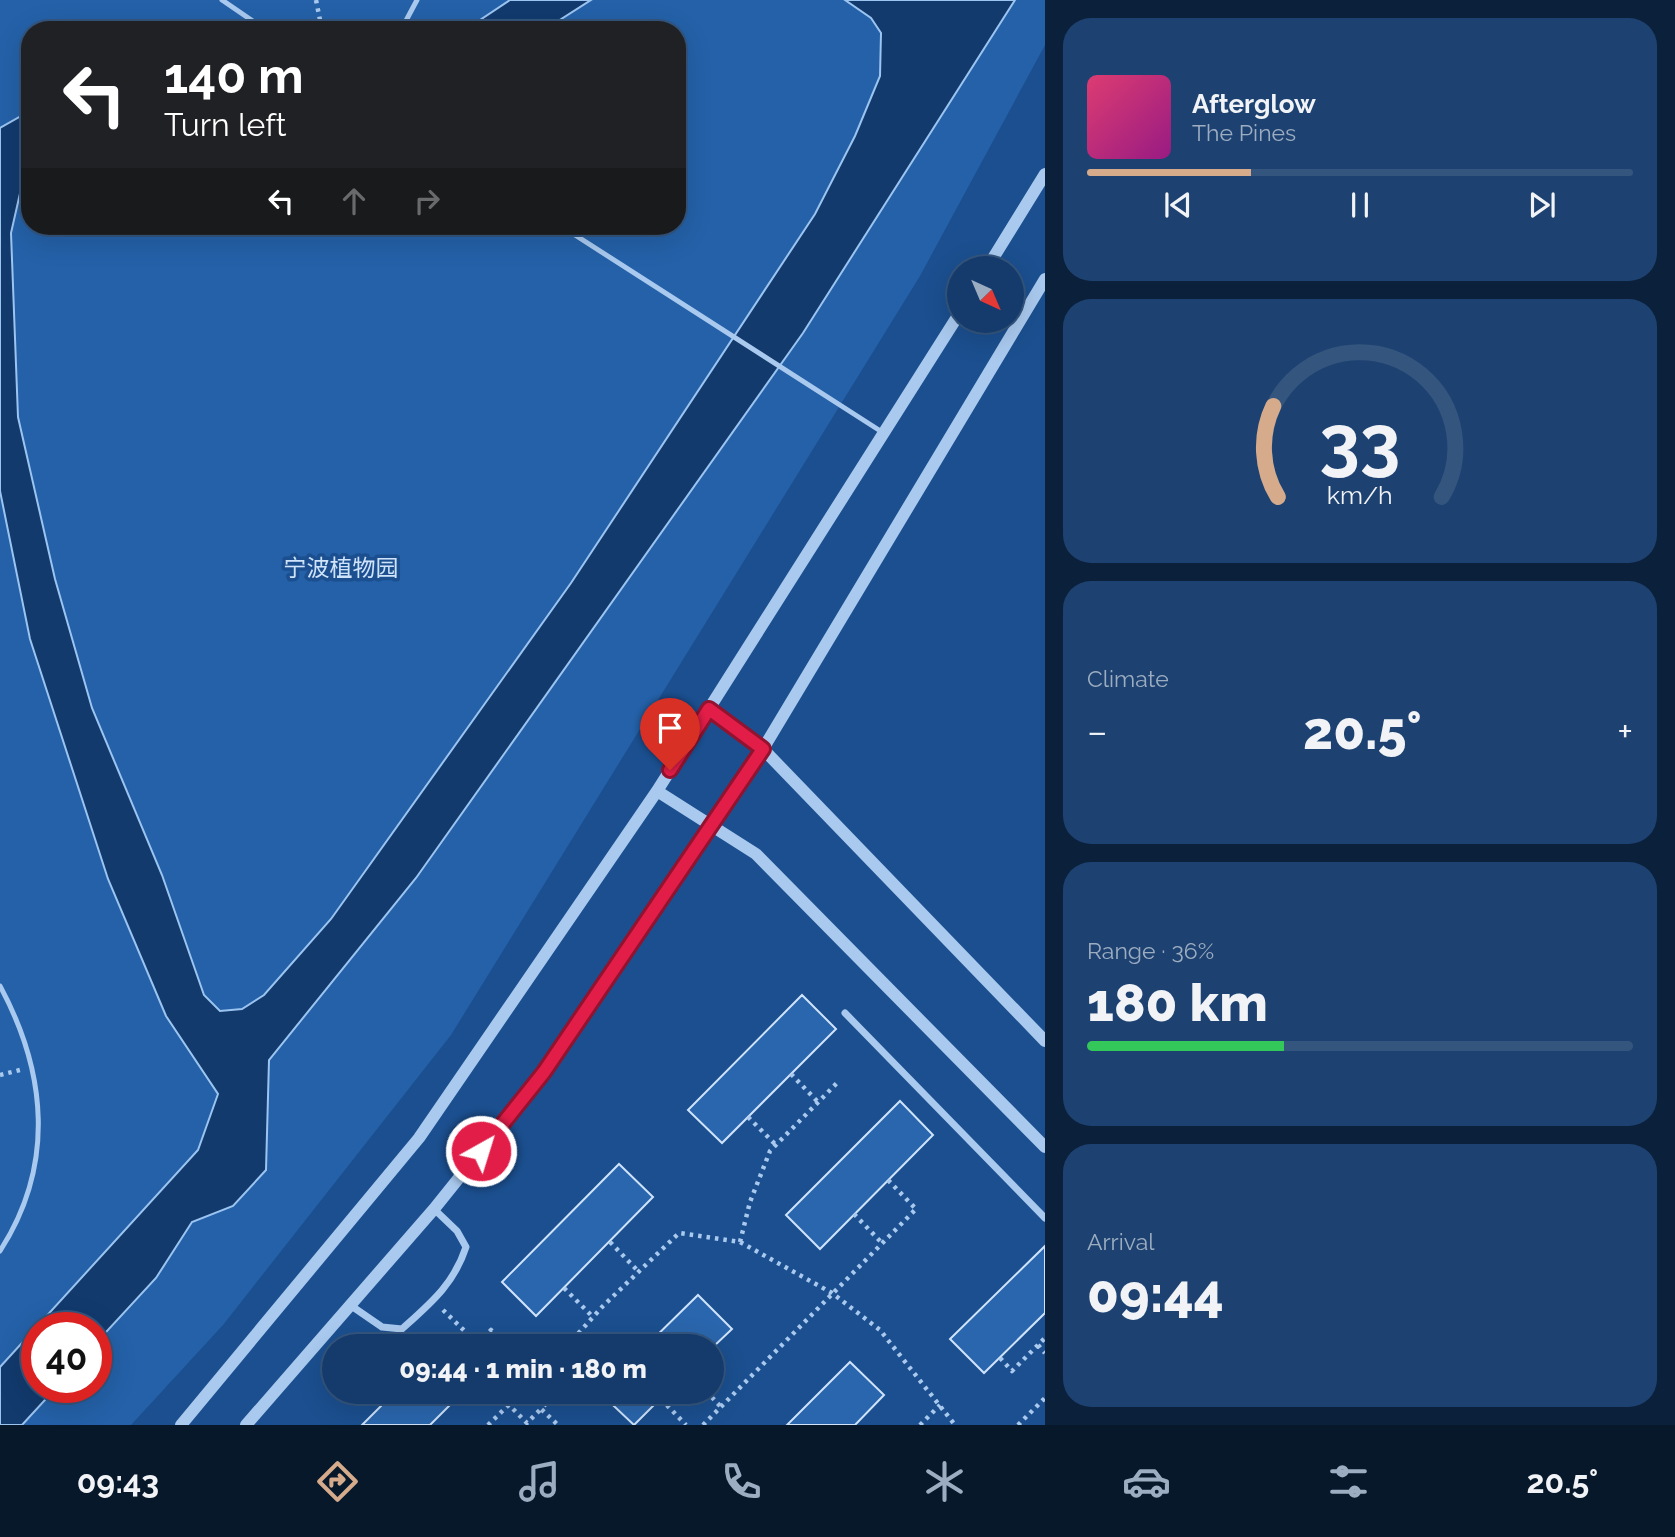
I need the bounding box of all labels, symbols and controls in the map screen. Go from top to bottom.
text: 140 m [164,47,304,104]
icon: left [49,49,140,140]
text: Afterglow [1192,89,1316,119]
text: Turn left [164,106,286,143]
text: The Pines [1192,119,1296,146]
icon: left [262,182,300,220]
icon: ahead [335,182,373,220]
icon: right [408,182,446,220]
icon: previous [1159,186,1197,224]
icon: pause [1341,186,1379,224]
icon: next [1523,186,1561,224]
north arrow [947,256,1024,332]
map controls [947,256,1024,333]
text: 33 [1319,400,1401,485]
text: km/h [1327,480,1393,510]
park label: 宁波植物园 [284,554,399,581]
text: Climate [1087,665,1169,692]
pin [640,698,700,770]
text: 20.5° [1303,700,1422,761]
icon: arrive [651,709,689,747]
text: − [1087,709,1107,754]
text: + [1617,709,1633,754]
text: Range · 36% [1087,937,1214,964]
text: 180 km [1087,972,1268,1033]
position arrow [444,1114,518,1188]
text: Arrival [1087,1228,1154,1255]
text: 09:44 [1087,1263,1224,1324]
speed limit sign: 40 [21,1312,112,1403]
text: 09:44 · 1 min · 180 m [399,1354,647,1384]
icon: directions [313,1457,362,1506]
icon: music [515,1457,564,1506]
icon: phone [717,1457,766,1506]
icon: climate [920,1457,969,1506]
icon: car [1122,1457,1171,1506]
icon: filters [1324,1457,1373,1506]
text: 09:43 [77,1463,159,1500]
text: 20.5° [1526,1463,1598,1500]

